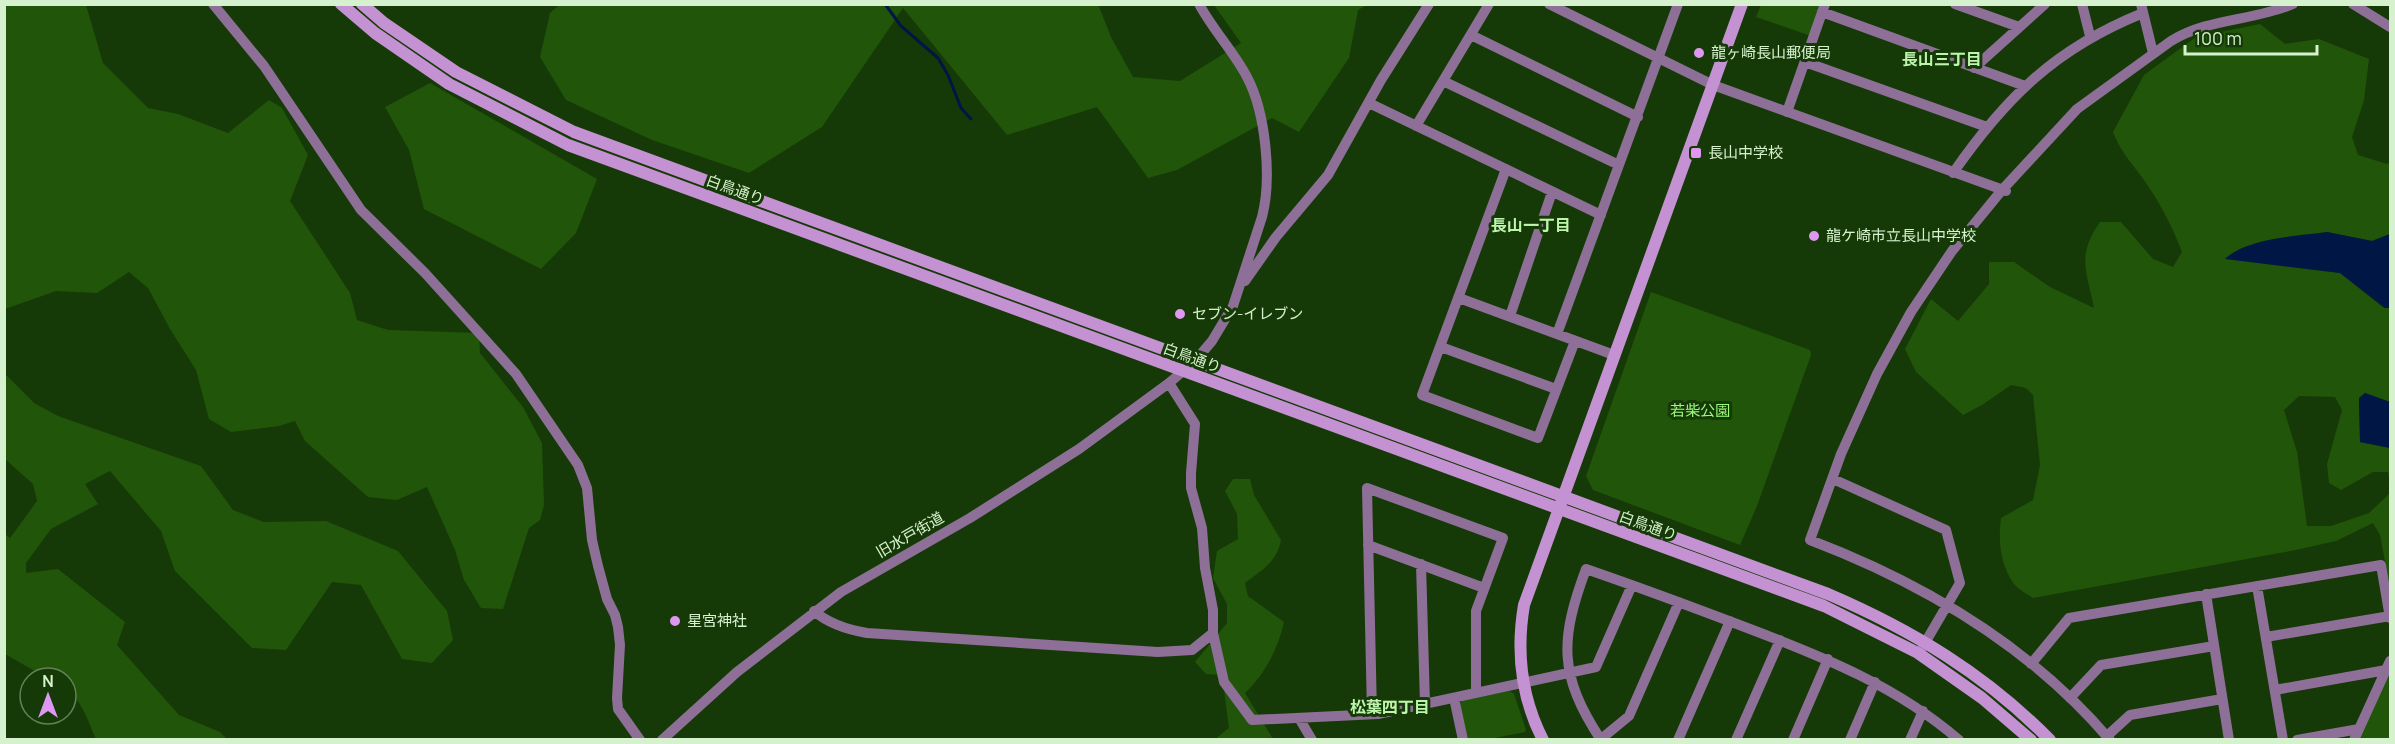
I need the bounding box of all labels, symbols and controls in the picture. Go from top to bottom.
scale bar [2185,18,2317,56]
text: 100 m [2194,26,2242,50]
place label: 龍ヶ崎長山郵便局 [1711,42,1831,63]
marker: 龍ヶ崎長山郵便局 [1692,46,1706,60]
district label: 長山三丁目 [1902,48,1982,70]
place label: 長山中学校 [1708,142,1783,163]
marker: 長山中学校 [1689,146,1703,160]
street label: 白鳥通り [703,169,767,210]
district label: 長山一丁目 [1491,214,1571,236]
place label: 龍ケ崎市立長山中学校 [1826,225,1976,246]
marker: 龍ケ崎市立長山中学校 [1807,229,1821,243]
place label: セブン-イレブン [1192,303,1303,324]
marker: セブン-イレブン [1173,307,1187,321]
street label: 白鳥通り [1160,337,1224,378]
park label: 若柴公園 [1670,400,1730,421]
street label: 白鳥通り [1616,505,1680,546]
street label: 旧水戸街道 [872,507,947,562]
place label: 星宮神社 [687,610,747,631]
marker: 星宮神社 [668,614,682,628]
north arrow [18,666,78,726]
text: N [42,670,54,692]
district label: 松葉四丁目 [1350,696,1430,718]

